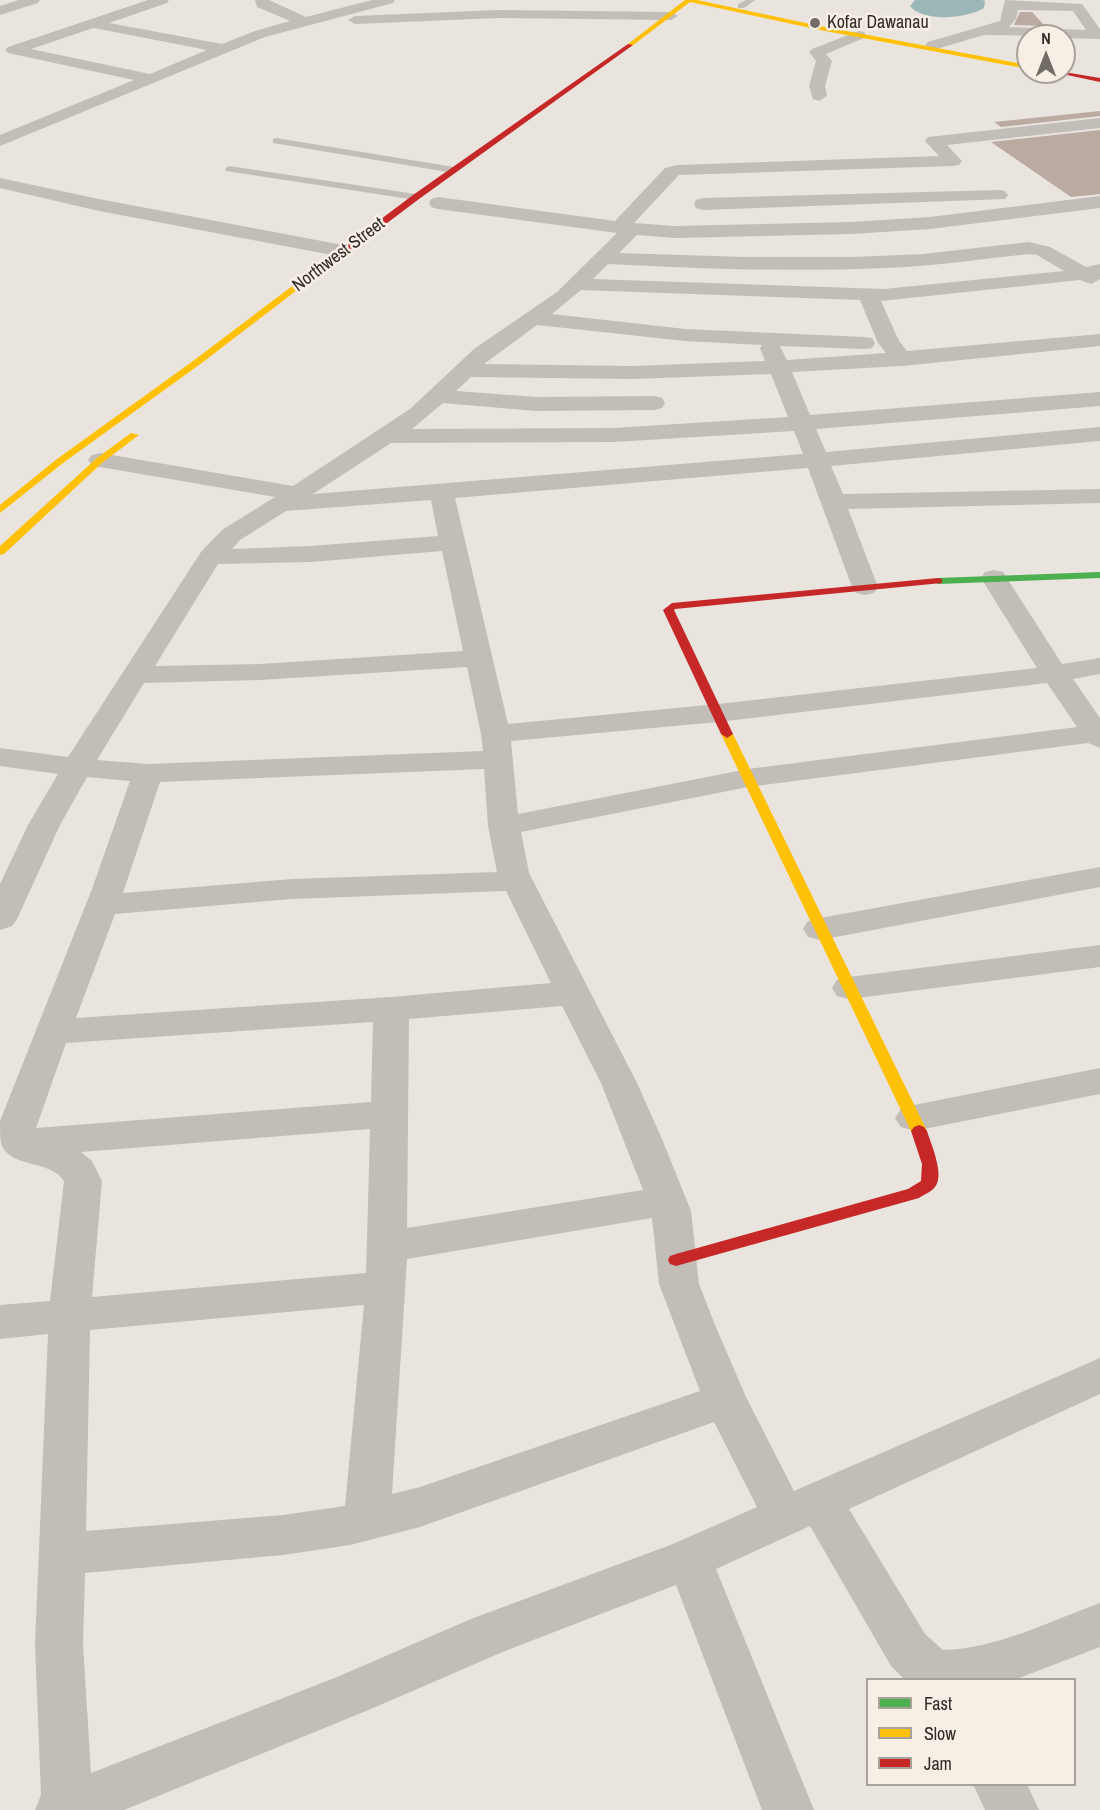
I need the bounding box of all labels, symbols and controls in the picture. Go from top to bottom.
place label: Kofar Dawanau [827,12,929,34]
marker: Kofar Dawanau [808,16,822,30]
north arrow [1016,24,1076,84]
text: N [1041,27,1051,49]
street label: Northwest Street [289,213,389,297]
legend [866,1678,1076,1786]
text: Fast [924,1691,952,1716]
text: Slow [924,1721,956,1746]
text: Jam [924,1751,952,1776]

